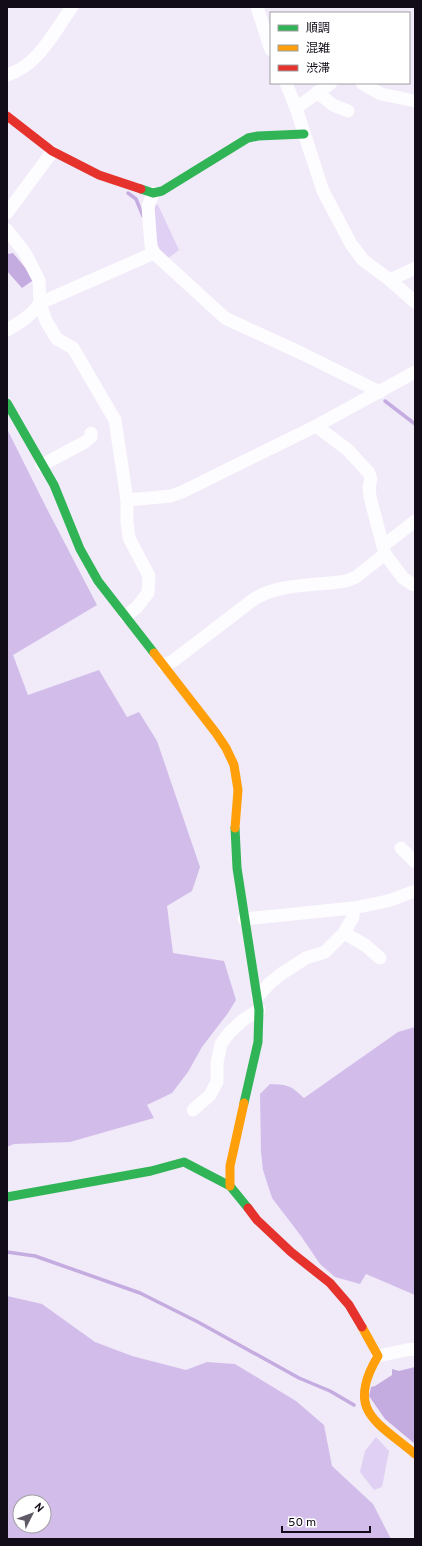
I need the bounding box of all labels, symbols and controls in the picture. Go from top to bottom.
legend [270,12,410,84]
text: 順調 [306,21,330,37]
text: 混雑 [306,41,330,57]
text: 渋滞 [306,61,330,77]
north arrow [12,1494,52,1534]
text: N [31,1500,47,1516]
scale bar [282,1508,370,1534]
text: 50 m [288,1515,316,1531]

